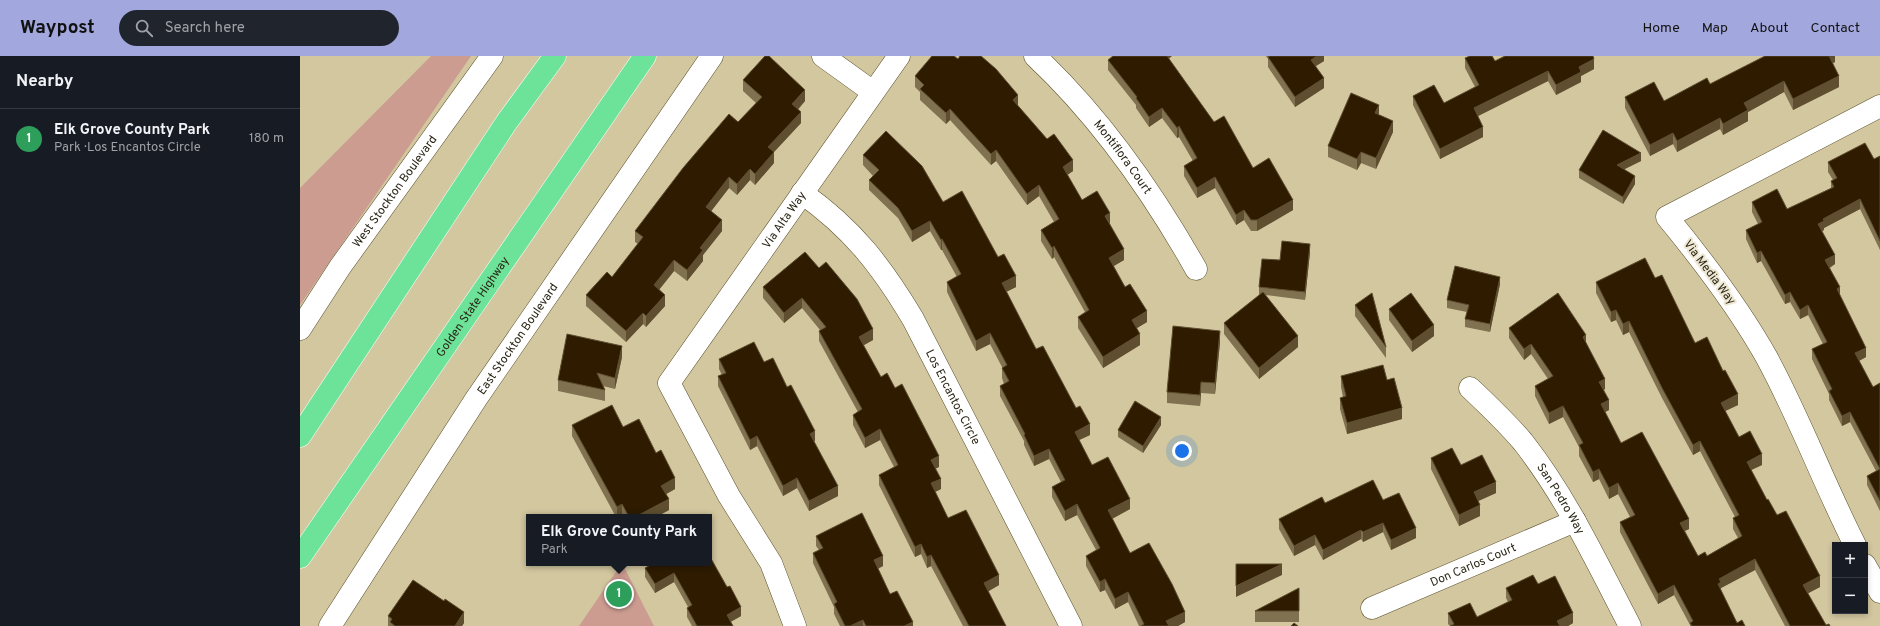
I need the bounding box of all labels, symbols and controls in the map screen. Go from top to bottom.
search box [119,10,399,46]
text: Waypost [20,16,95,40]
icon: search [133,17,155,39]
text: Search here [165,19,245,38]
text: Home [1643,20,1680,37]
text: Map [1702,20,1728,37]
text: About [1750,20,1789,37]
text: Contact [1811,20,1860,37]
text: Nearby [16,71,73,93]
street label: Montiflora Court [1089,117,1155,198]
text: Elk Grove County Park [54,121,210,140]
text: 1 [26,131,32,147]
text: 180 m [249,131,284,147]
street label: West Stockton Boulevard [349,133,441,251]
text: Park · Los Encantos Circle [54,140,201,156]
street label: Via Alta Way [759,188,810,252]
street label: Via Media Way [1680,237,1739,308]
street label: Golden State Highway [433,254,513,360]
street label: East Stockton Boulevard [474,280,562,398]
street label: Los Encantos Circle [921,347,983,448]
your location [1172,441,1192,461]
street label: San Pedro Way [1532,461,1588,538]
popup [526,514,712,566]
text: Elk Grove County Park [541,523,697,542]
street label: Don Carlos Court [1428,540,1519,591]
text: Park [541,542,568,558]
map controls [1832,542,1868,614]
button: + [1832,542,1868,578]
button: − [1832,578,1868,614]
pin: 1 [606,579,632,609]

